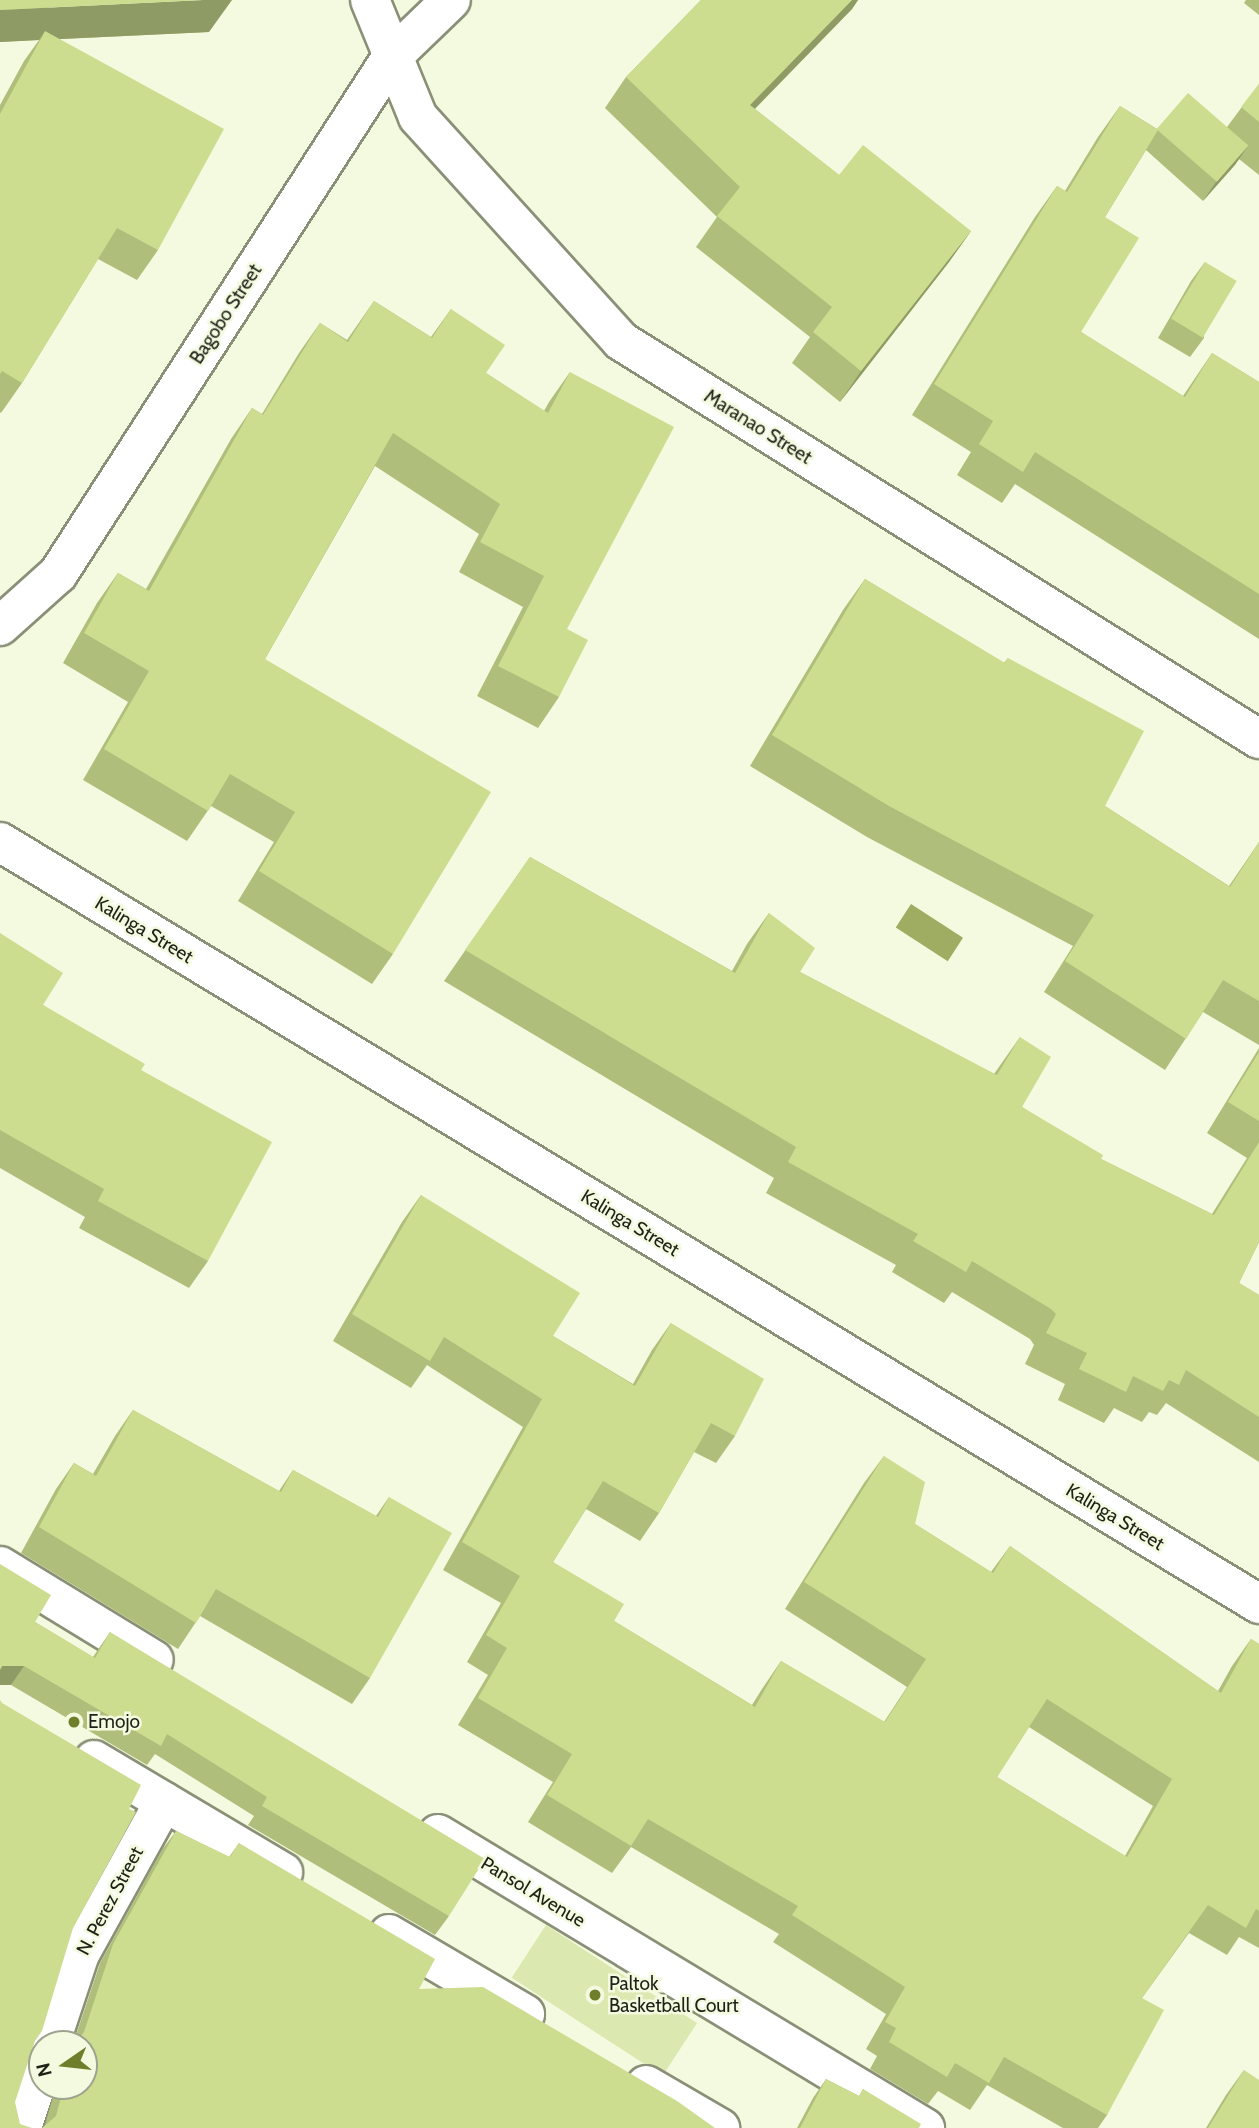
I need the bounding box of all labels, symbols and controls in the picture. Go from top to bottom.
street label: Bagobo Street [185,260,267,368]
street label: Maranao Street [700,385,816,469]
street label: Kalinga Street [91,892,197,968]
street label: Kalinga Street [577,1185,683,1261]
street label: Kalinga Street [1062,1479,1168,1555]
place label: Emojo [88,1711,140,1733]
marker: Emojo [66,1714,82,1730]
street label: N. Perez Street [72,1843,148,1959]
street label: Pansol Avenue [477,1852,589,1932]
place label: Paltok Basketball Court [609,1973,739,2017]
marker: Paltok Basketball Court [587,1987,603,2003]
north arrow [28,2030,98,2100]
text: N [31,2060,57,2079]

